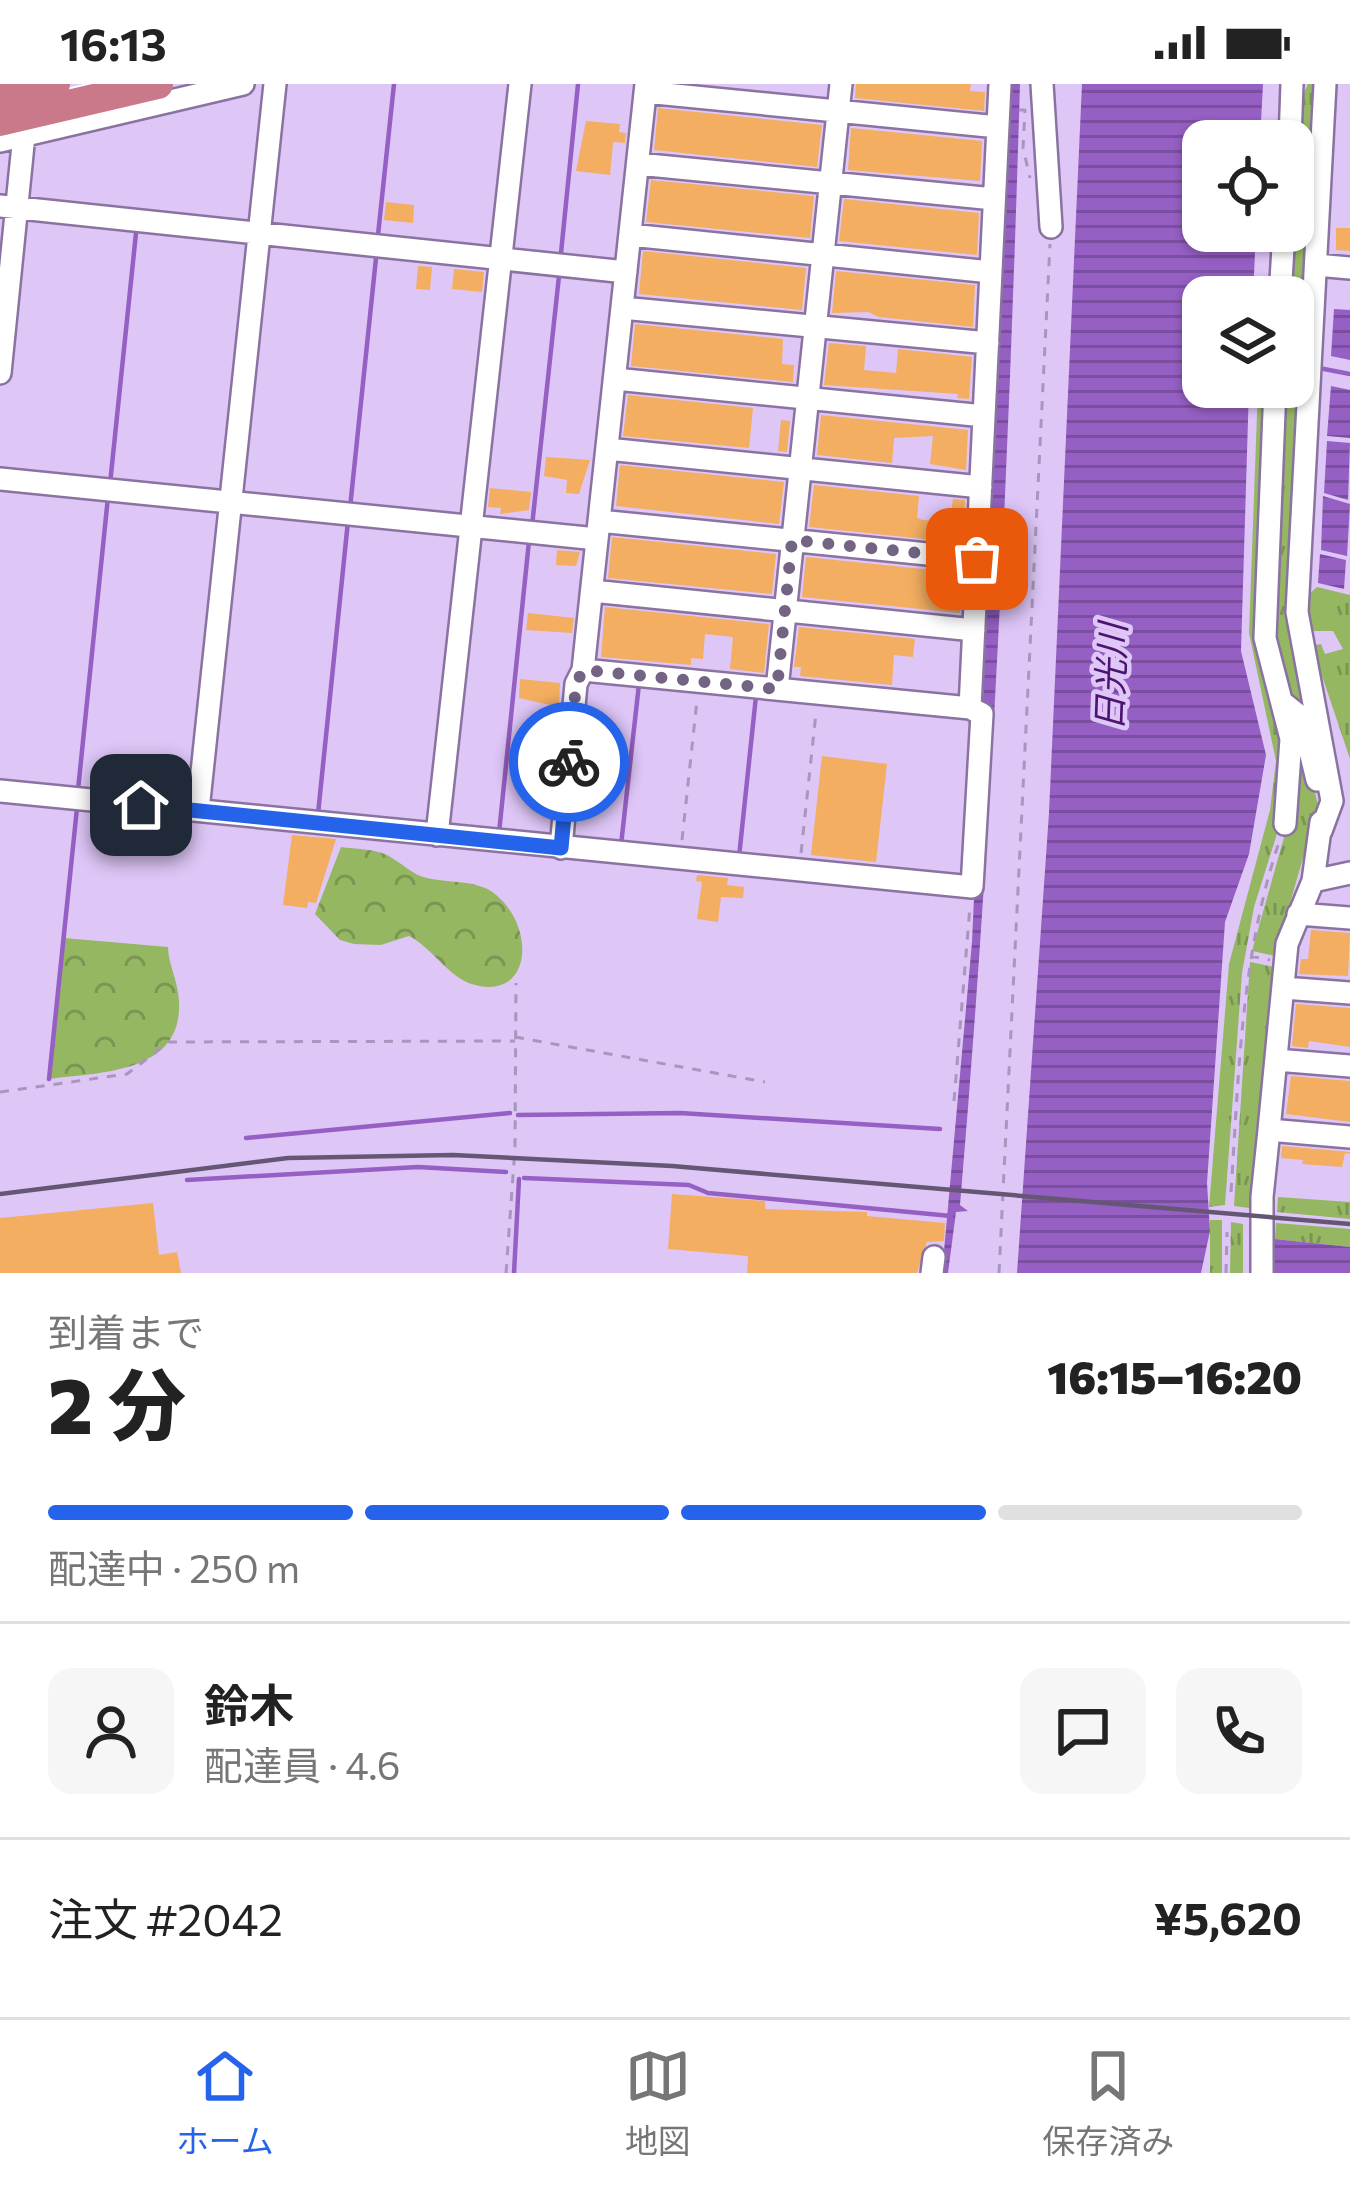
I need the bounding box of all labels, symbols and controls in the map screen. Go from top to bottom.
text: 16:13 [60,15,167,70]
map controls [1182,120,1314,408]
button: locate [1182,120,1314,252]
button: layers [1182,276,1314,408]
pin [926,508,1028,610]
icon: bag [944,526,1010,592]
water label: 日光川 [1085,618,1133,732]
courier [509,702,629,822]
icon: bike [536,729,602,795]
pin [90,754,192,856]
icon: home [108,772,174,838]
text: 到着まで [48,1307,204,1355]
text: 16:15–16:20 [1047,1348,1302,1403]
text: 2 分 [48,1355,186,1450]
text: 配達中 · 250 m [48,1543,300,1591]
button: person [48,1668,174,1794]
button: chat [1020,1668,1146,1794]
button: phone [1176,1668,1302,1794]
text: 鈴木 [204,1676,294,1731]
text: 配達員 · 4.6 [204,1740,400,1788]
text: ¥5,620 [1154,1889,1302,1944]
text: 注文 #2042 [48,1890,283,1945]
tab: ホーム [176,2043,274,2163]
tab: 地図 [625,2043,691,2163]
tab: 保存済み [1042,2043,1174,2163]

